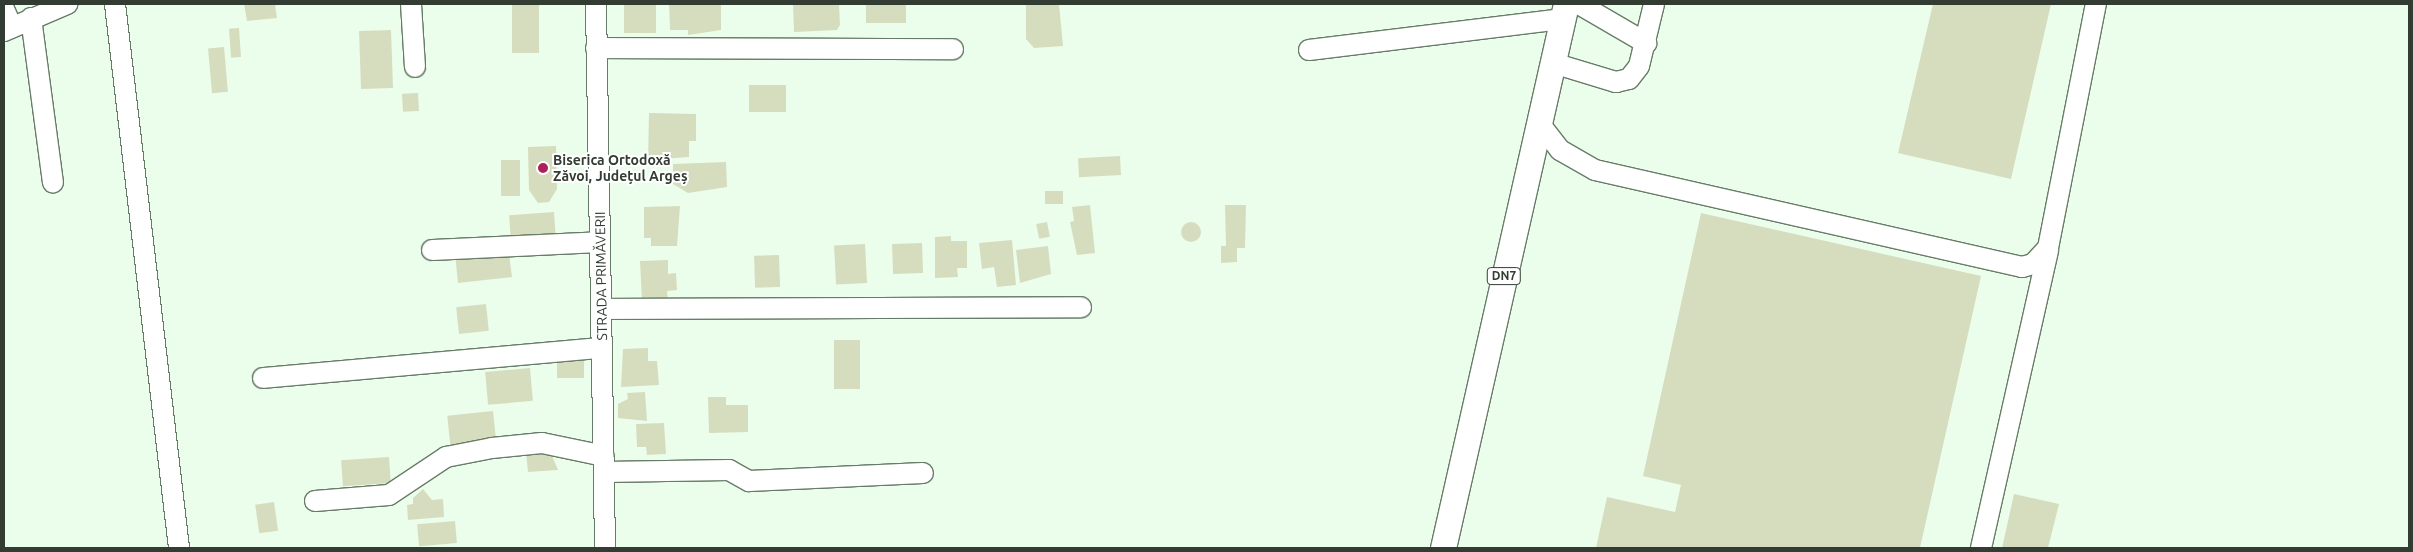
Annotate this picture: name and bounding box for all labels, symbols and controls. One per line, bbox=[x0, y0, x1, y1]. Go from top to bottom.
place label: Biserica Ortodoxă Zăvoi, Județul Argeș bbox=[553, 152, 687, 184]
marker: Biserica Ortodoxă Zăvoi, Județul Argeș bbox=[537, 162, 549, 174]
street label: STRADA PRIMĂVERII bbox=[591, 211, 611, 341]
road number: DN7 bbox=[1486, 266, 1522, 286]

